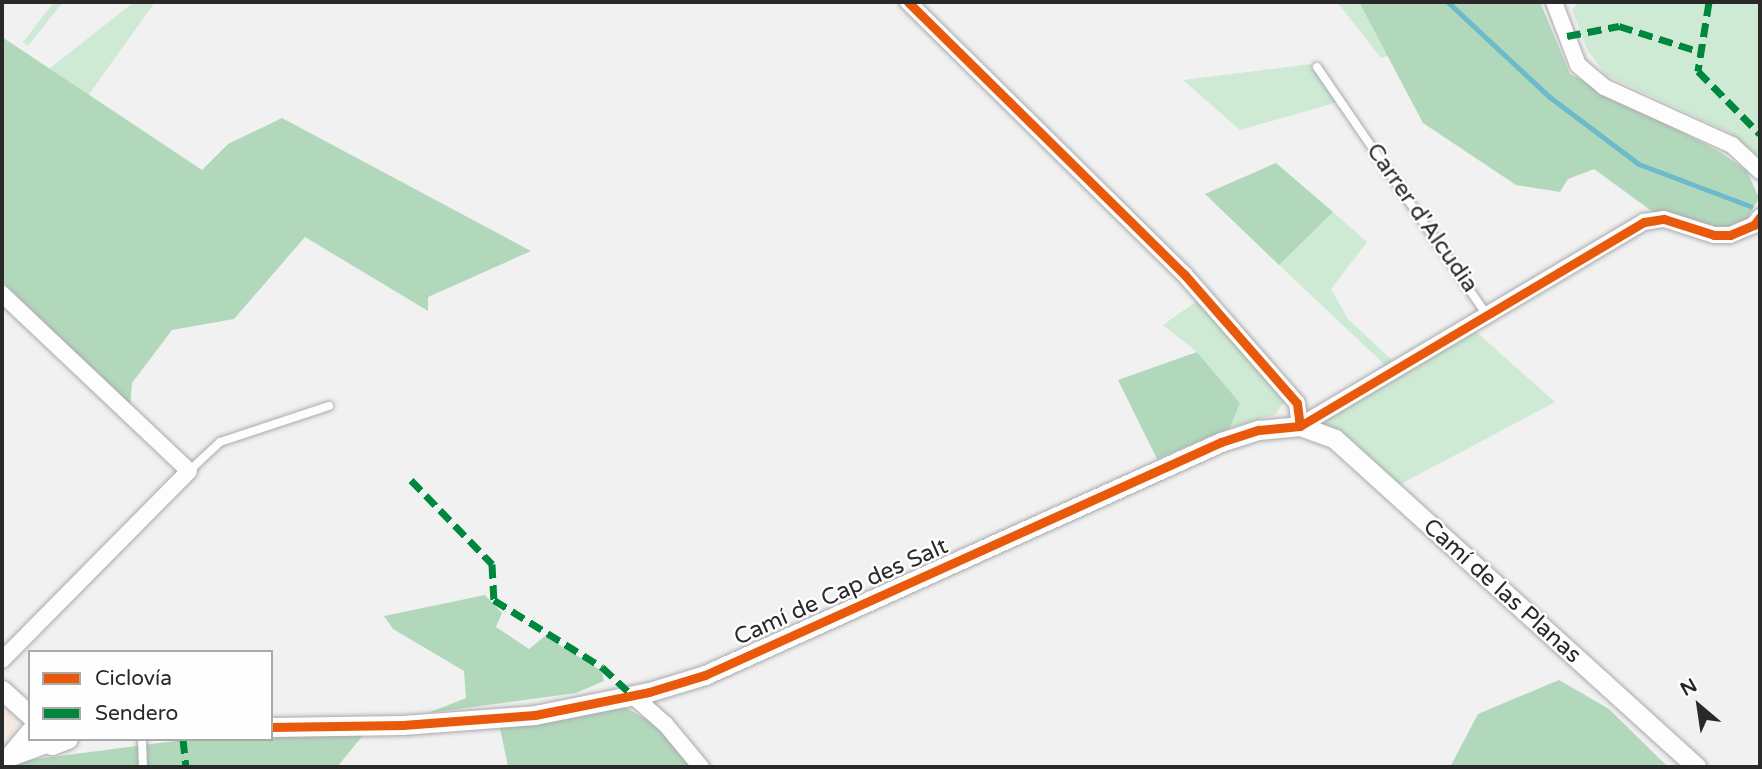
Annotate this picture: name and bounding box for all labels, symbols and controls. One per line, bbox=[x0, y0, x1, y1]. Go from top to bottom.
street label: Carrer d'Alcudia bbox=[1360, 138, 1484, 298]
street label: Camí de las Planas bbox=[1417, 513, 1587, 669]
street label: Camí de Cap des Salt bbox=[730, 532, 952, 652]
legend bbox=[28, 650, 273, 741]
text: Ciclovía bbox=[95, 666, 172, 691]
north arrow bbox=[1664, 671, 1734, 741]
text: N bbox=[1677, 674, 1701, 701]
text: Sendero bbox=[95, 701, 178, 726]

